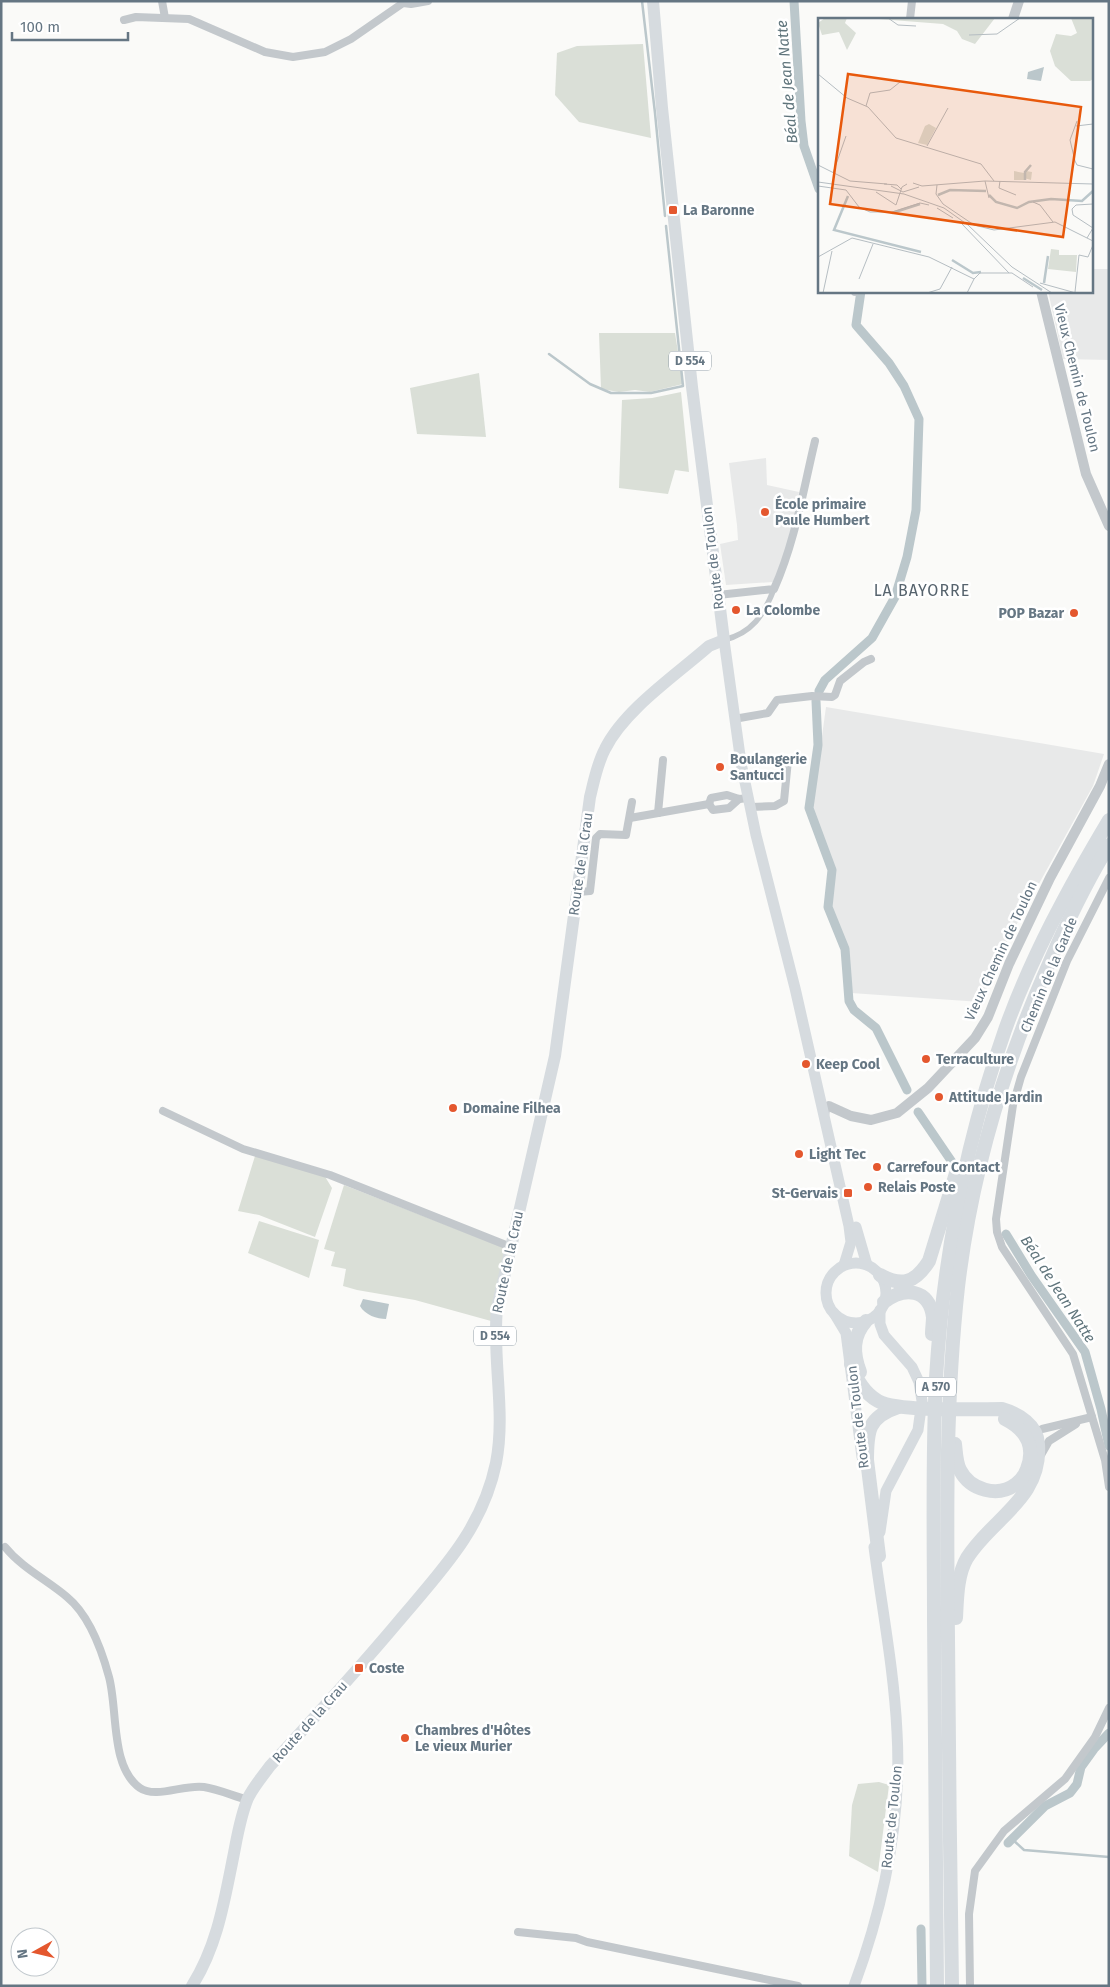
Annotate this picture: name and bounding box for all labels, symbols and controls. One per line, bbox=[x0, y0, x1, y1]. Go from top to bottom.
scale bar bbox=[12, 10, 129, 42]
text: 100 m bbox=[20, 18, 60, 36]
inset map bbox=[818, 18, 1092, 292]
water label: Béal de Jean Natte bbox=[773, 19, 801, 145]
place label: La Baronne bbox=[683, 202, 755, 219]
marker: La Baronne bbox=[667, 204, 679, 216]
street label: Vieux Chemin de Toulon bbox=[1050, 302, 1104, 454]
road number: D 554 bbox=[669, 352, 711, 371]
place label: École primaire Paule Humbert bbox=[775, 495, 870, 529]
street label: Route de Toulon bbox=[698, 506, 728, 610]
marker: École primaire Paule Humbert bbox=[759, 506, 771, 518]
district label: LA BAYORRE bbox=[874, 581, 970, 600]
place label: La Colombe bbox=[746, 602, 820, 619]
marker: La Colombe bbox=[730, 604, 742, 616]
place label: POP Bazar bbox=[998, 605, 1064, 622]
marker: POP Bazar bbox=[1068, 607, 1080, 619]
place label: Boulangerie Santucci bbox=[730, 751, 807, 784]
marker: Boulangerie Santucci bbox=[714, 761, 726, 773]
street label: Route de la Crau bbox=[565, 811, 597, 917]
street label: Vieux Chemin de Toulon bbox=[961, 878, 1041, 1024]
street label: Chemin de la Garde bbox=[1017, 915, 1081, 1035]
place label: Terraculture bbox=[936, 1051, 1014, 1068]
marker: Terraculture bbox=[920, 1053, 932, 1065]
place label: Keep Cool bbox=[816, 1056, 881, 1073]
marker: Keep Cool bbox=[800, 1058, 812, 1070]
place label: Attitude Jardin bbox=[948, 1089, 1043, 1106]
marker: Attitude Jardin bbox=[933, 1091, 945, 1103]
place label: Domaine Filhea bbox=[463, 1100, 561, 1117]
marker: Domaine Filhea bbox=[447, 1102, 459, 1114]
place label: Light Tec bbox=[809, 1146, 866, 1163]
marker: Light Tec bbox=[793, 1148, 805, 1160]
place label: Carrefour Contact bbox=[887, 1159, 1001, 1176]
marker: Carrefour Contact bbox=[871, 1161, 883, 1173]
place label: Relais Poste bbox=[878, 1179, 956, 1196]
marker: Relais Poste bbox=[862, 1181, 874, 1193]
place label: St-Gervais bbox=[772, 1185, 838, 1202]
marker: St-Gervais bbox=[842, 1187, 854, 1199]
street label: Route de la Crau bbox=[489, 1209, 527, 1315]
water label: Béal de Jean Natte bbox=[1017, 1232, 1099, 1346]
road number: D 554 bbox=[474, 1326, 516, 1345]
street label: Route de Toulon bbox=[843, 1365, 873, 1469]
road number: A 570 bbox=[916, 1378, 956, 1396]
place label: Coste bbox=[369, 1660, 405, 1677]
marker: Coste bbox=[353, 1662, 365, 1674]
street label: Route de la Crau bbox=[269, 1678, 351, 1766]
place label: Chambres d'Hôtes Le vieux Murier bbox=[415, 1722, 531, 1755]
marker: Chambres d'Hôtes Le vieux Murier bbox=[399, 1732, 411, 1744]
street label: Route de Toulon bbox=[878, 1765, 906, 1869]
north arrow bbox=[10, 1927, 60, 1977]
text: N bbox=[14, 1948, 32, 1960]

